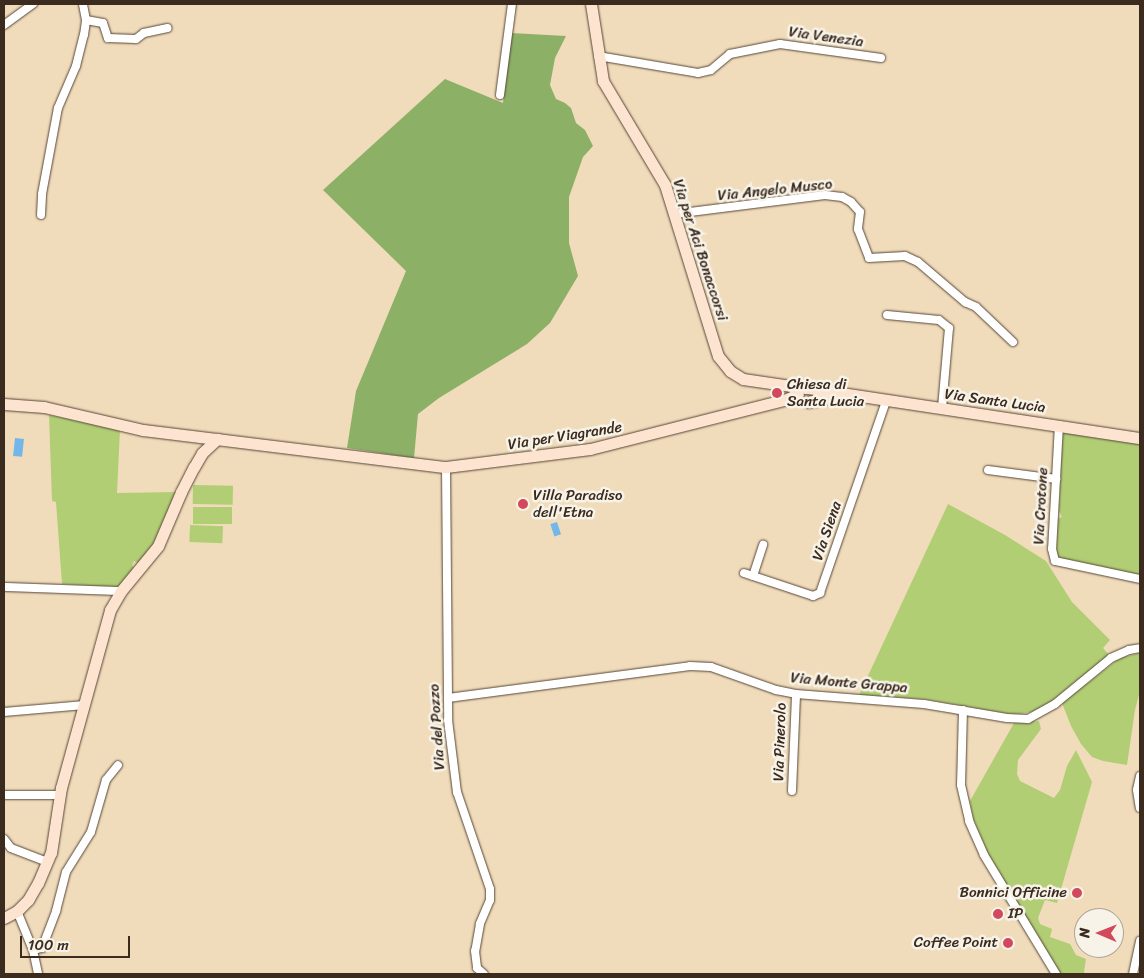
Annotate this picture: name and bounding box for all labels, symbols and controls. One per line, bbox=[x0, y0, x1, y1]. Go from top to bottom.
street label: Via Venezia bbox=[788, 23, 864, 51]
street label: Via Angelo Musco bbox=[716, 175, 834, 205]
street label: Via per Aci Bonaccorsi bbox=[669, 177, 731, 323]
place label: Chiesa di Santa Lucia bbox=[787, 375, 864, 410]
street label: Via Santa Lucia bbox=[943, 385, 1047, 417]
marker: Chiesa di Santa Lucia bbox=[771, 387, 783, 399]
street label: Via per Viagrande bbox=[506, 418, 624, 454]
street label: Via Crotone bbox=[1030, 467, 1052, 545]
place label: Villa Paradiso dell'Etna bbox=[533, 486, 622, 521]
marker: Villa Paradiso dell'Etna bbox=[517, 498, 529, 510]
street label: Via Siena bbox=[809, 499, 845, 563]
street label: Via Monte Grappa bbox=[790, 669, 908, 697]
street label: Via del Pozzo bbox=[425, 683, 449, 771]
street label: Via Pinerolo bbox=[770, 702, 790, 782]
place label: Bonnici Officine bbox=[960, 884, 1067, 902]
marker: Bonnici Officine bbox=[1071, 887, 1083, 899]
place label: IP bbox=[1008, 905, 1023, 923]
marker: IP bbox=[992, 908, 1004, 920]
north arrow bbox=[1074, 908, 1124, 958]
scale bar bbox=[22, 926, 132, 958]
text: N bbox=[1072, 928, 1097, 938]
text: 100 m bbox=[28, 932, 69, 958]
place label: Coffee Point bbox=[913, 934, 998, 952]
marker: Coffee Point bbox=[1002, 937, 1014, 949]

